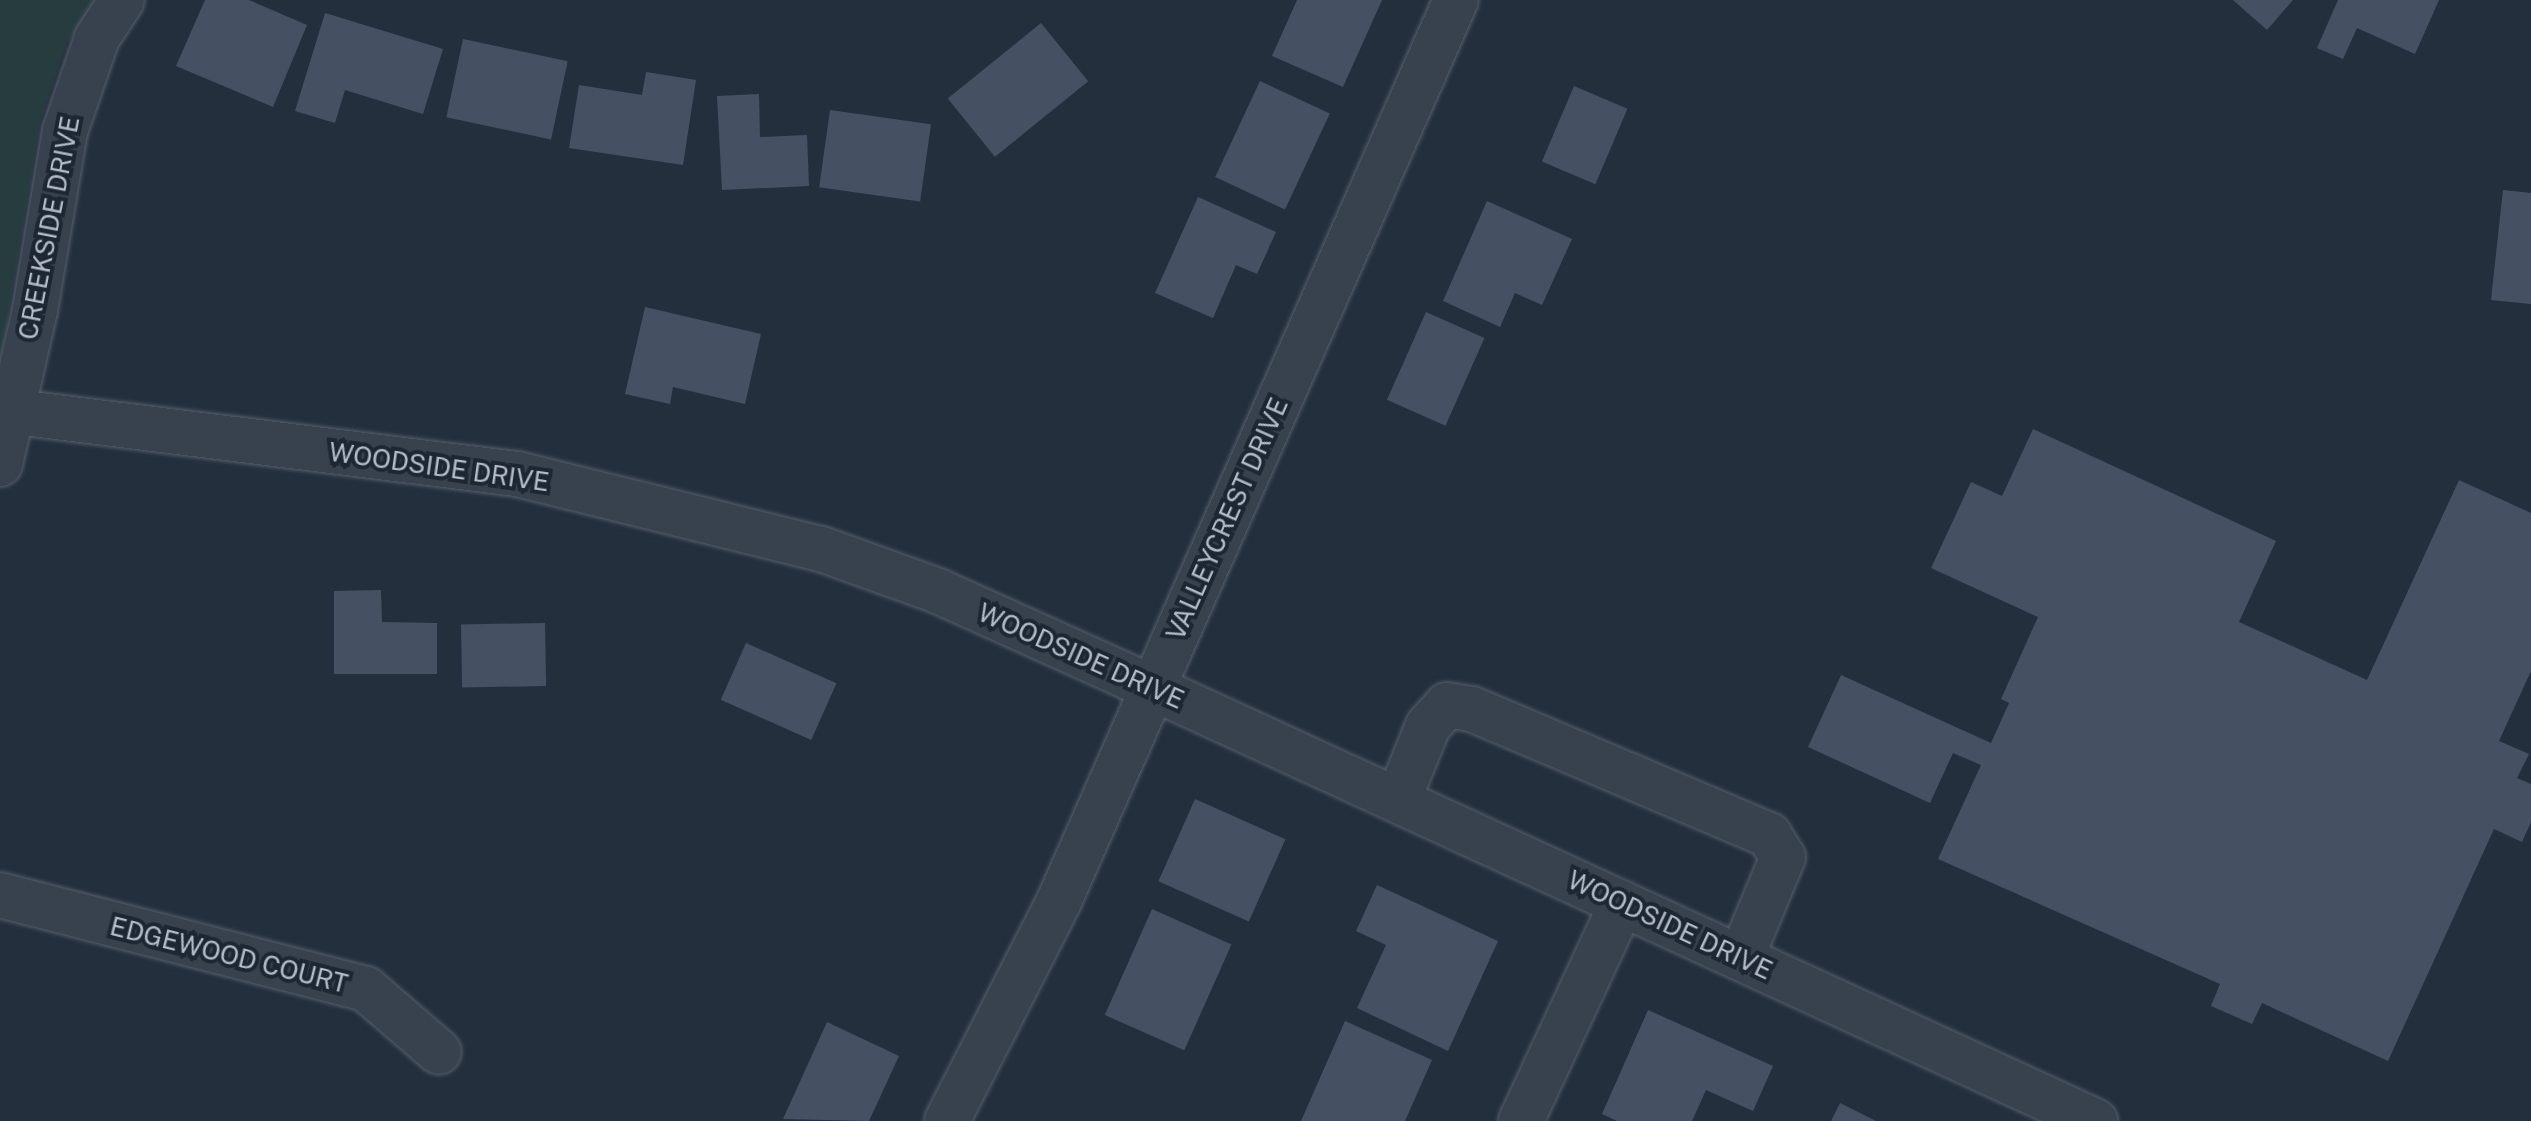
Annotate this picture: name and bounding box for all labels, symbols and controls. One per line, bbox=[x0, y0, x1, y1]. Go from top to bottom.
street label: CREEKSIDE DRIVE bbox=[12, 114, 86, 342]
street label: VALLEYCREST DRIVE bbox=[1160, 393, 1294, 645]
street label: WOODSIDE DRIVE bbox=[327, 436, 551, 498]
street label: WOODSIDE DRIVE bbox=[973, 597, 1189, 715]
street label: WOODSIDE DRIVE bbox=[1563, 864, 1777, 986]
street label: EDGEWOOD COURT bbox=[107, 910, 351, 1000]

